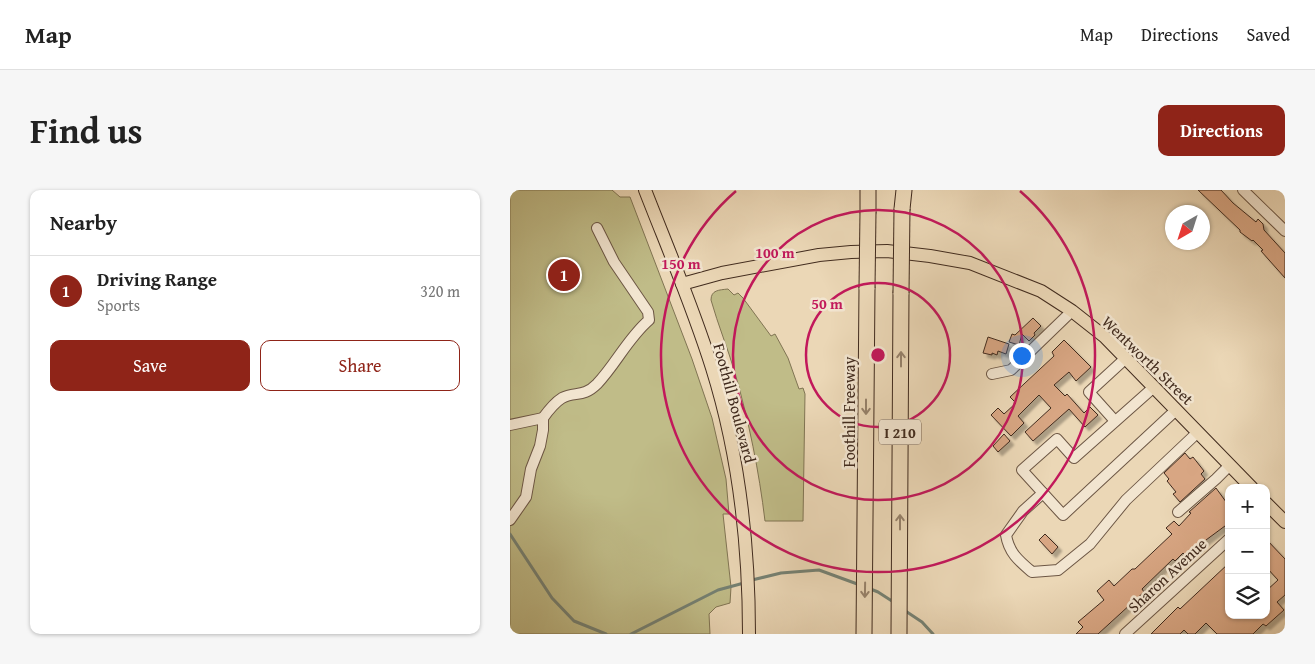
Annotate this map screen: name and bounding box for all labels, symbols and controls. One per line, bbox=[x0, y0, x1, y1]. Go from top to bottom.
text: Map bbox=[25, 17, 72, 52]
text: Map bbox=[1080, 21, 1113, 48]
text: Directions bbox=[1141, 21, 1218, 48]
text: Saved bbox=[1246, 21, 1290, 48]
text: Find us bbox=[30, 105, 143, 156]
button: Directions bbox=[1158, 105, 1285, 156]
north arrow bbox=[1165, 205, 1210, 250]
text: Nearby bbox=[50, 207, 117, 238]
text: 100 m bbox=[755, 242, 795, 263]
text: 150 m bbox=[661, 253, 701, 274]
pin: 1 bbox=[548, 256, 580, 294]
text: Driving Range bbox=[97, 265, 217, 293]
text: 1 bbox=[62, 279, 70, 303]
text: 320 m bbox=[420, 279, 460, 303]
text: Sports bbox=[97, 293, 140, 317]
text: 50 m bbox=[811, 293, 843, 314]
street label: Wentworth Street bbox=[1097, 310, 1200, 410]
button: Save bbox=[50, 340, 250, 391]
button: Share bbox=[260, 340, 460, 391]
street label: Foothill Boulevard bbox=[707, 340, 763, 466]
your location bbox=[1009, 343, 1035, 369]
centre of rings bbox=[869, 346, 887, 364]
one-way arrow bbox=[896, 352, 906, 368]
street label: Foothill Freeway bbox=[837, 356, 861, 467]
one-way arrow bbox=[861, 398, 871, 415]
road number: I 210 bbox=[879, 420, 921, 444]
map controls bbox=[1225, 484, 1270, 619]
button: + bbox=[1225, 484, 1270, 529]
one-way arrow bbox=[895, 514, 905, 530]
button: − bbox=[1225, 529, 1270, 574]
street label: Sharon Avenue bbox=[1122, 532, 1212, 618]
button: layers bbox=[1225, 574, 1270, 619]
one-way arrow bbox=[860, 582, 870, 598]

